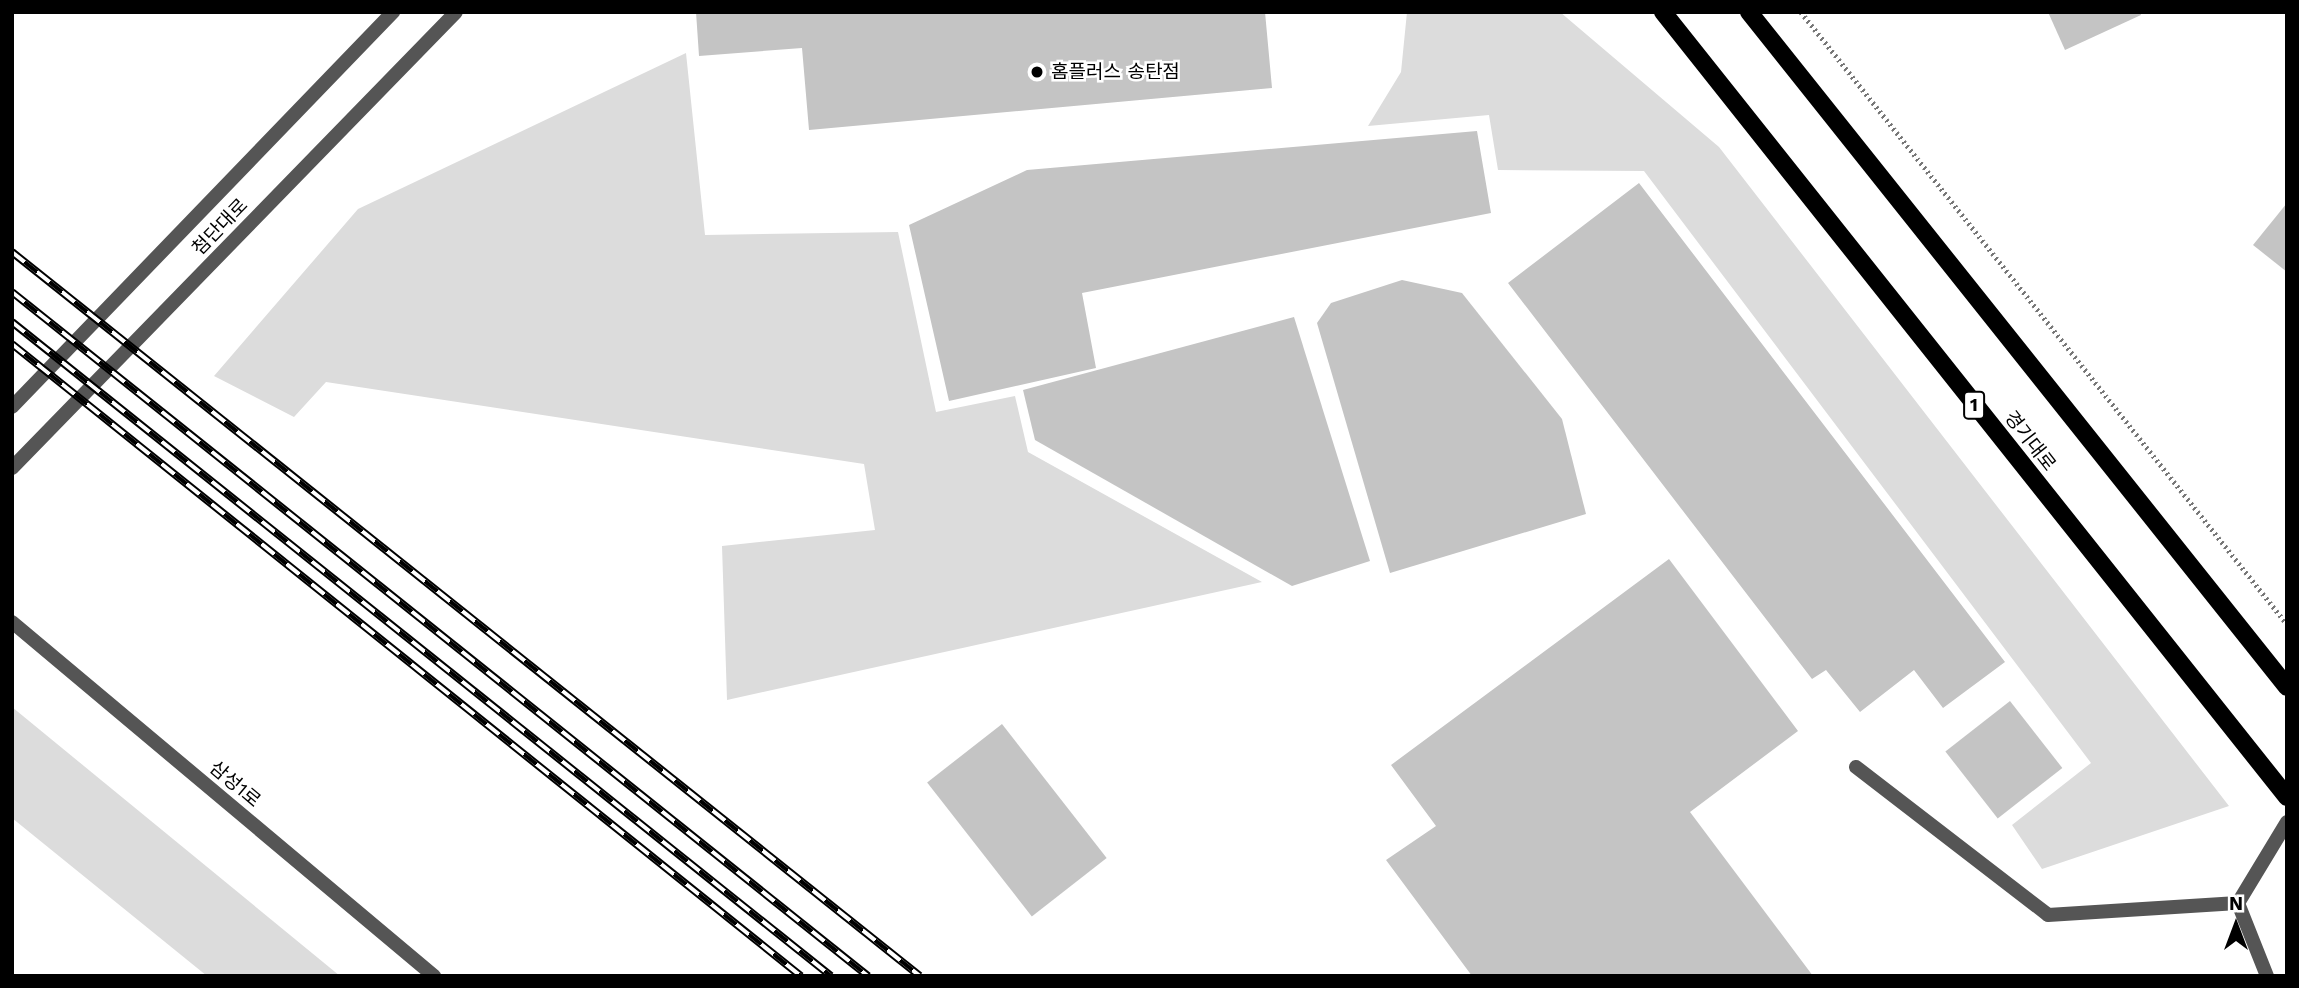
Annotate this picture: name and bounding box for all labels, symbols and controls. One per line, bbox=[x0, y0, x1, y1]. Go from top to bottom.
place label: 홈플러스 송탄점 bbox=[1051, 61, 1180, 83]
marker: 홈플러스 송탄점 bbox=[1029, 64, 1045, 80]
street label: 첨단대로 bbox=[188, 194, 252, 260]
road number: 1 bbox=[1962, 390, 1986, 419]
street label: 경기대로 bbox=[1999, 406, 2061, 476]
street label: 삼성1로 bbox=[205, 756, 265, 812]
north arrow bbox=[2201, 890, 2271, 960]
text: N bbox=[2229, 892, 2243, 915]

